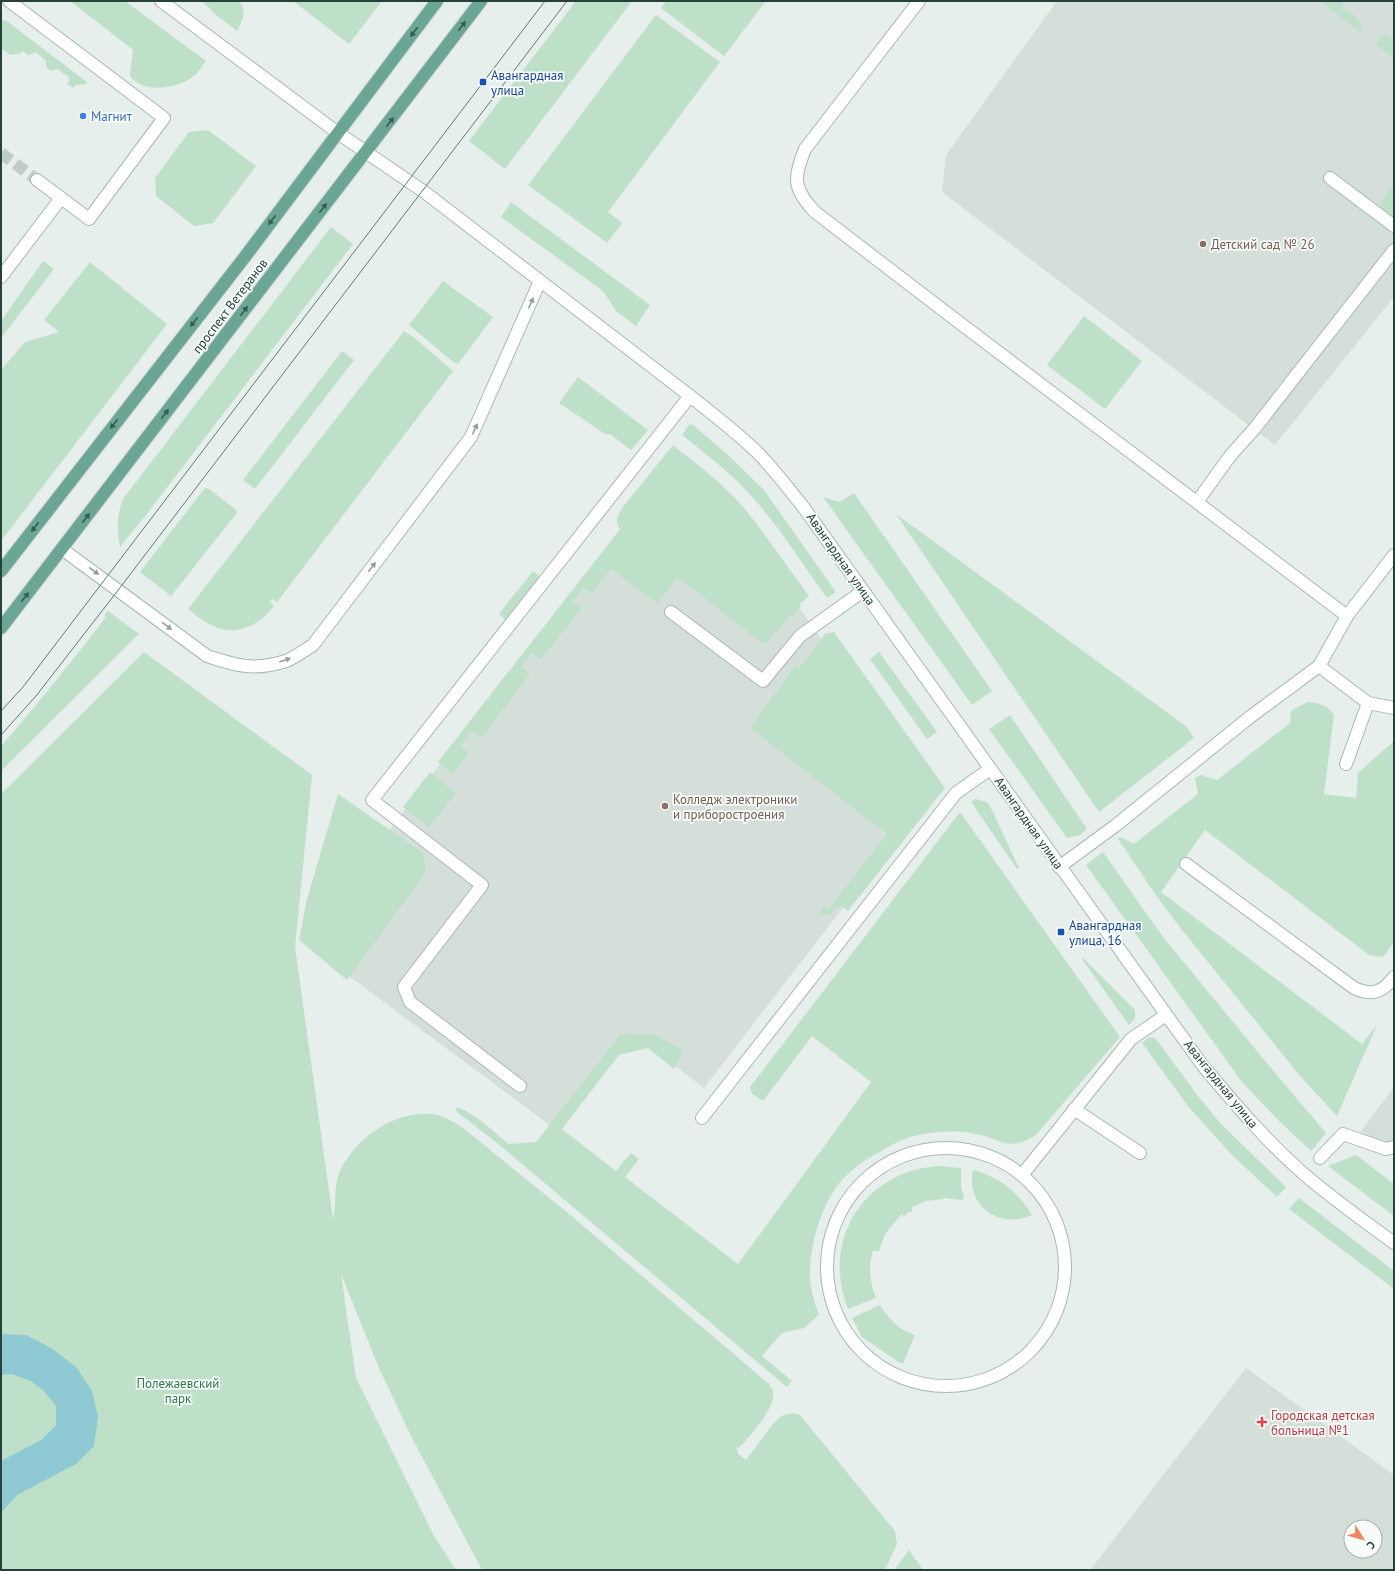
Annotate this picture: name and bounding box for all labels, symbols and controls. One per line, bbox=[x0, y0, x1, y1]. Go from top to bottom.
one-way arrow bbox=[458, 20, 467, 31]
one-way arrow bbox=[410, 27, 418, 38]
place label: Авангардная улица bbox=[491, 67, 563, 99]
marker: Авангардная улица bbox=[478, 77, 488, 87]
place label: Магнит bbox=[91, 108, 133, 125]
marker: Магнит bbox=[78, 111, 88, 121]
one-way arrow bbox=[385, 116, 394, 127]
one-way arrow bbox=[318, 202, 327, 213]
one-way arrow bbox=[269, 215, 277, 225]
place label: Детский сад № 26 bbox=[1211, 236, 1314, 253]
marker: Детский сад № 26 bbox=[1198, 239, 1208, 249]
street label: проспект Ветеранов bbox=[189, 255, 271, 357]
one-way arrow bbox=[528, 297, 534, 309]
one-way arrow bbox=[239, 305, 248, 316]
one-way arrow bbox=[190, 316, 199, 327]
one-way arrow bbox=[161, 409, 169, 420]
one-way arrow bbox=[110, 419, 119, 430]
one-way arrow bbox=[472, 423, 478, 434]
street label: Авангардная улица bbox=[803, 509, 879, 609]
one-way arrow bbox=[82, 512, 90, 523]
one-way arrow bbox=[30, 521, 39, 532]
one-way arrow bbox=[368, 562, 377, 573]
one-way arrow bbox=[89, 567, 99, 575]
one-way arrow bbox=[21, 592, 29, 603]
one-way arrow bbox=[162, 622, 172, 630]
one-way arrow bbox=[279, 657, 291, 663]
street label: Авангардная улица bbox=[991, 773, 1067, 873]
place label: Колледж электроники и приборостроения bbox=[673, 791, 797, 823]
marker: Колледж электроники и приборостроения bbox=[660, 801, 670, 811]
place label: Авангардная улица, 16 bbox=[1069, 917, 1141, 949]
marker: Авангардная улица, 16 bbox=[1056, 927, 1066, 937]
street label: Авангардная улица bbox=[1180, 1036, 1262, 1132]
park label: Полежаевский парк bbox=[137, 1375, 219, 1407]
place label: Городская детская больница №1 bbox=[1271, 1407, 1375, 1439]
marker: Городская детская больница №1 bbox=[1256, 1416, 1268, 1428]
north arrow bbox=[1343, 1519, 1383, 1559]
text: С bbox=[1364, 1538, 1378, 1552]

